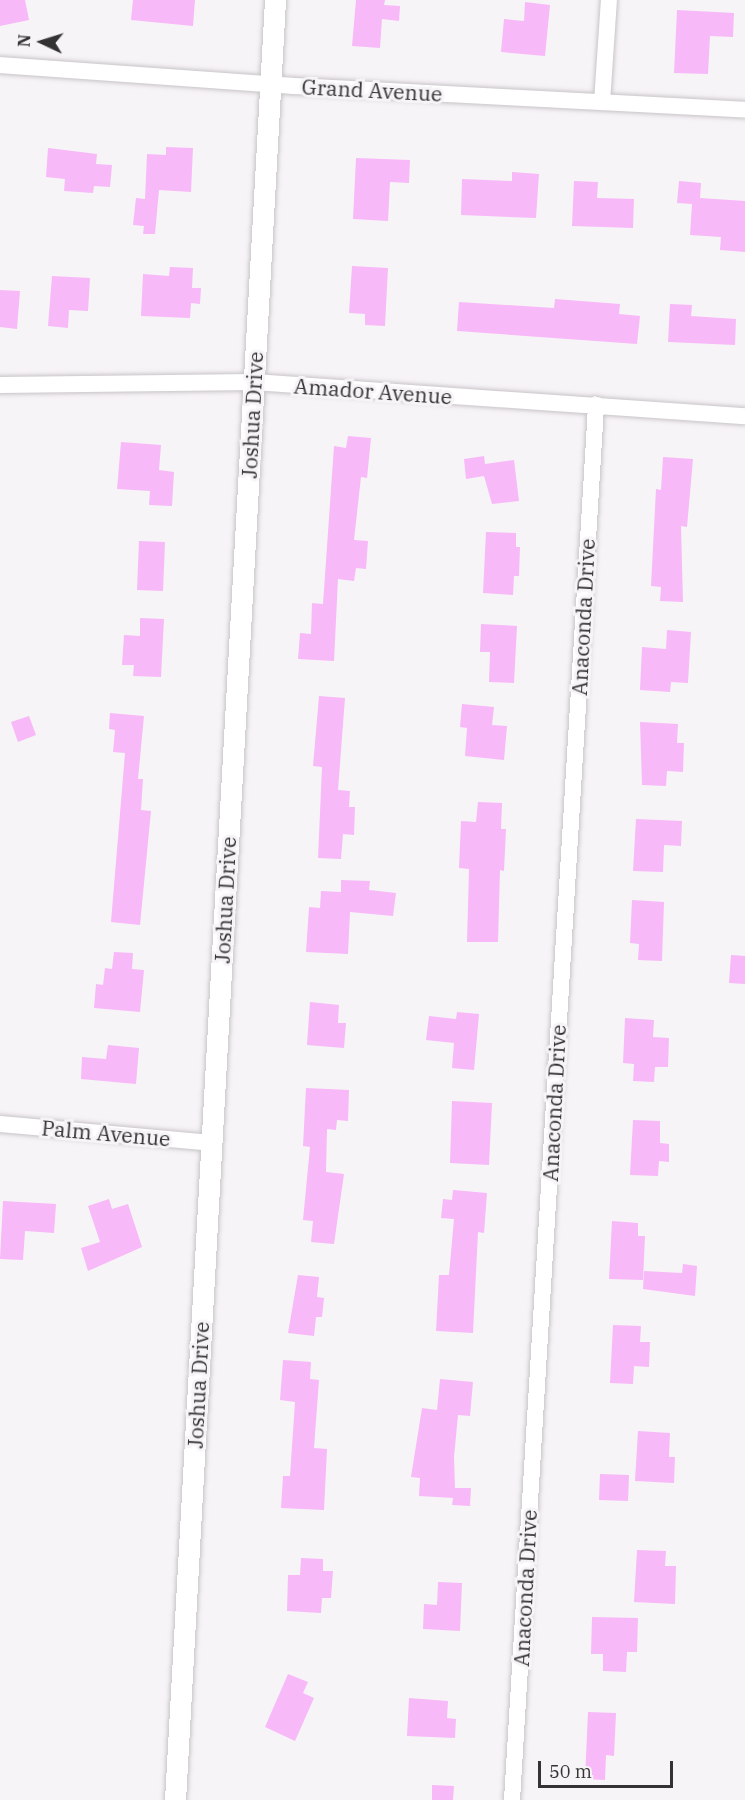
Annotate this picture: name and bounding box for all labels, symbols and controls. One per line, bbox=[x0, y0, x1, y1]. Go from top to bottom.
north arrow bbox=[12, 12, 72, 72]
text: N bbox=[14, 34, 34, 48]
street label: Grand Avenue bbox=[301, 74, 443, 106]
street label: Joshua Drive bbox=[236, 351, 268, 479]
street label: Amador Avenue bbox=[293, 373, 453, 409]
street label: Anaconda Drive bbox=[566, 538, 600, 696]
street label: Joshua Drive bbox=[209, 836, 241, 964]
street label: Anaconda Drive bbox=[537, 1024, 571, 1182]
street label: Palm Avenue bbox=[41, 1115, 171, 1151]
street label: Joshua Drive bbox=[182, 1321, 214, 1449]
street label: Anaconda Drive bbox=[508, 1509, 542, 1667]
scale bar bbox=[541, 1749, 676, 1787]
text: 50 m bbox=[549, 1760, 592, 1783]

